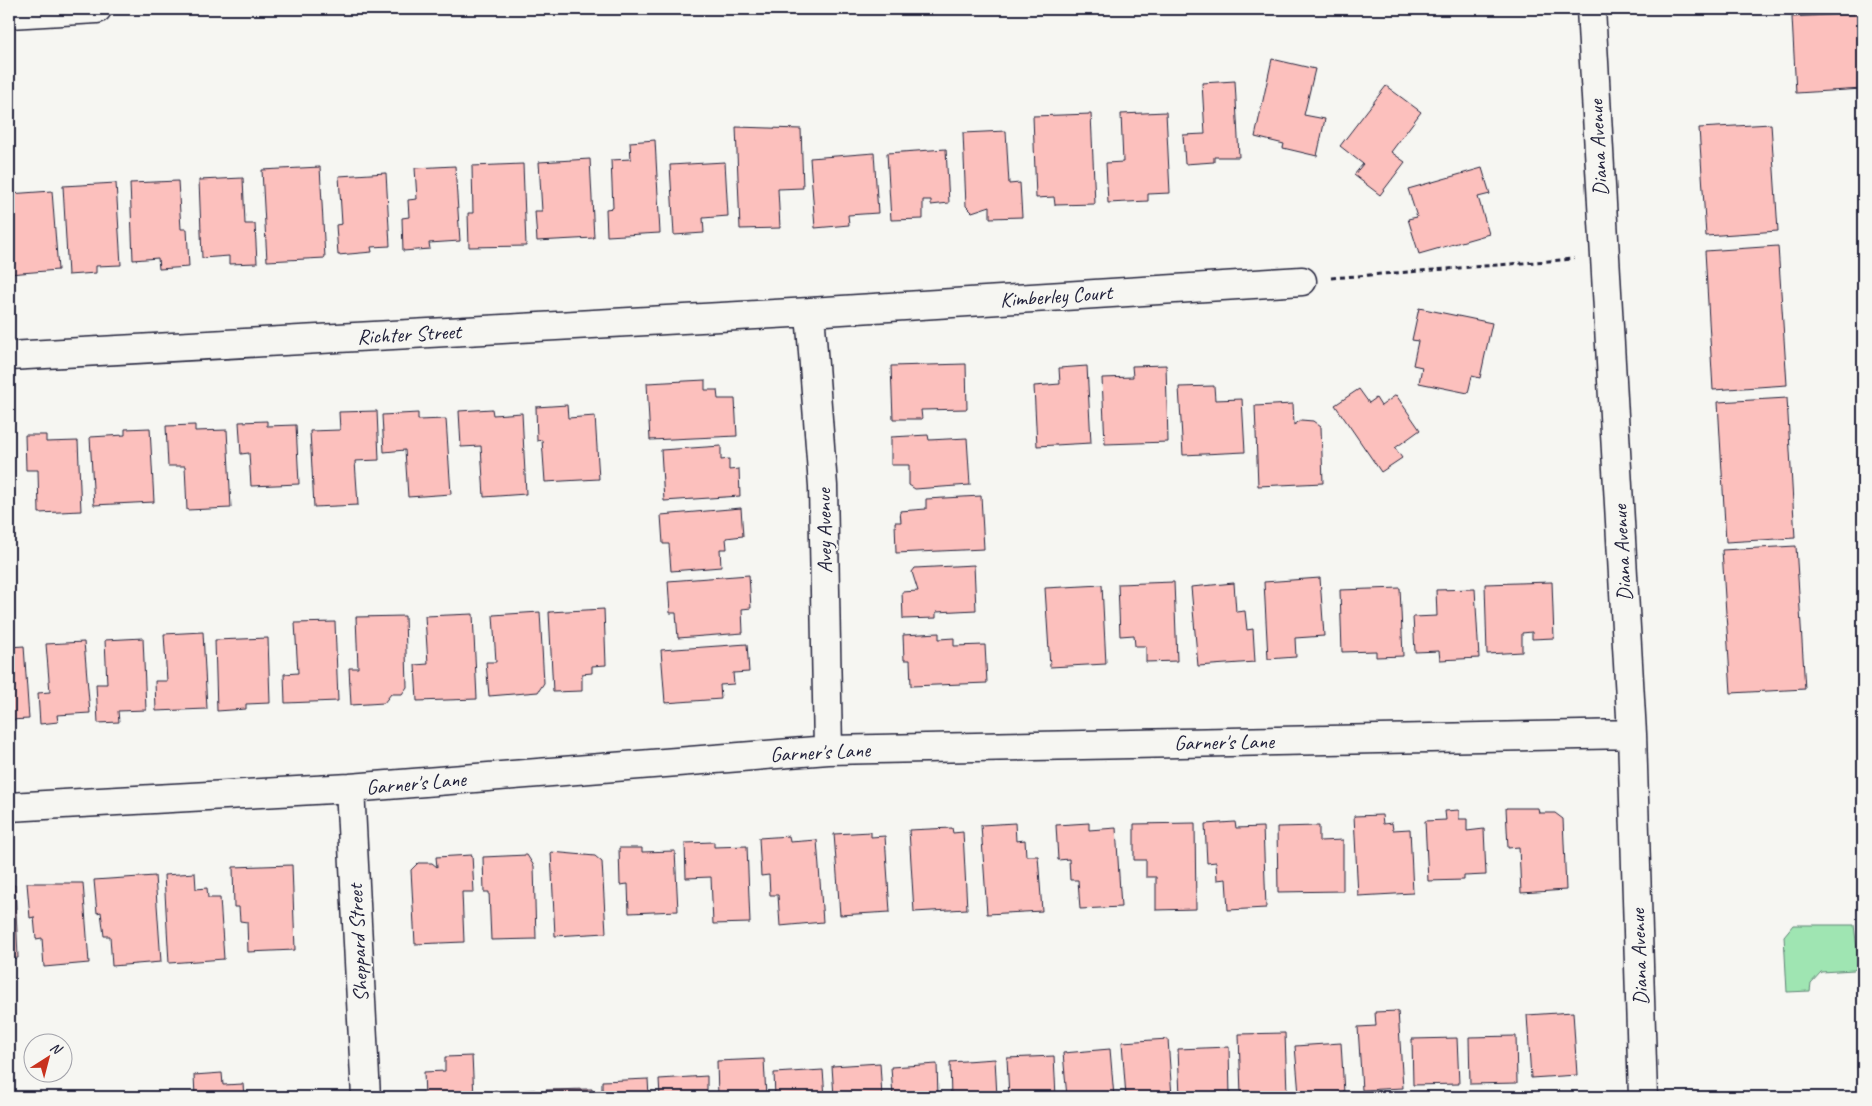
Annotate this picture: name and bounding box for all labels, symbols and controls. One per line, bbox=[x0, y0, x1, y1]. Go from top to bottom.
street label: Diana Avenue bbox=[1582, 98, 1614, 197]
street label: Kimberley Court bbox=[999, 279, 1115, 313]
street label: Richter Street bbox=[356, 318, 464, 350]
street label: Avey Avenue bbox=[810, 486, 838, 574]
street label: Diana Avenue bbox=[1606, 503, 1638, 602]
street label: Garner's Lane bbox=[1174, 728, 1275, 756]
street label: Garner's Lane bbox=[769, 736, 872, 768]
street label: Garner's Lane bbox=[365, 766, 468, 800]
street label: Sheppard Street bbox=[342, 882, 374, 1002]
street label: Diana Avenue bbox=[1624, 907, 1654, 1006]
north arrow bbox=[22, 1034, 72, 1084]
text: N bbox=[47, 1038, 66, 1059]

